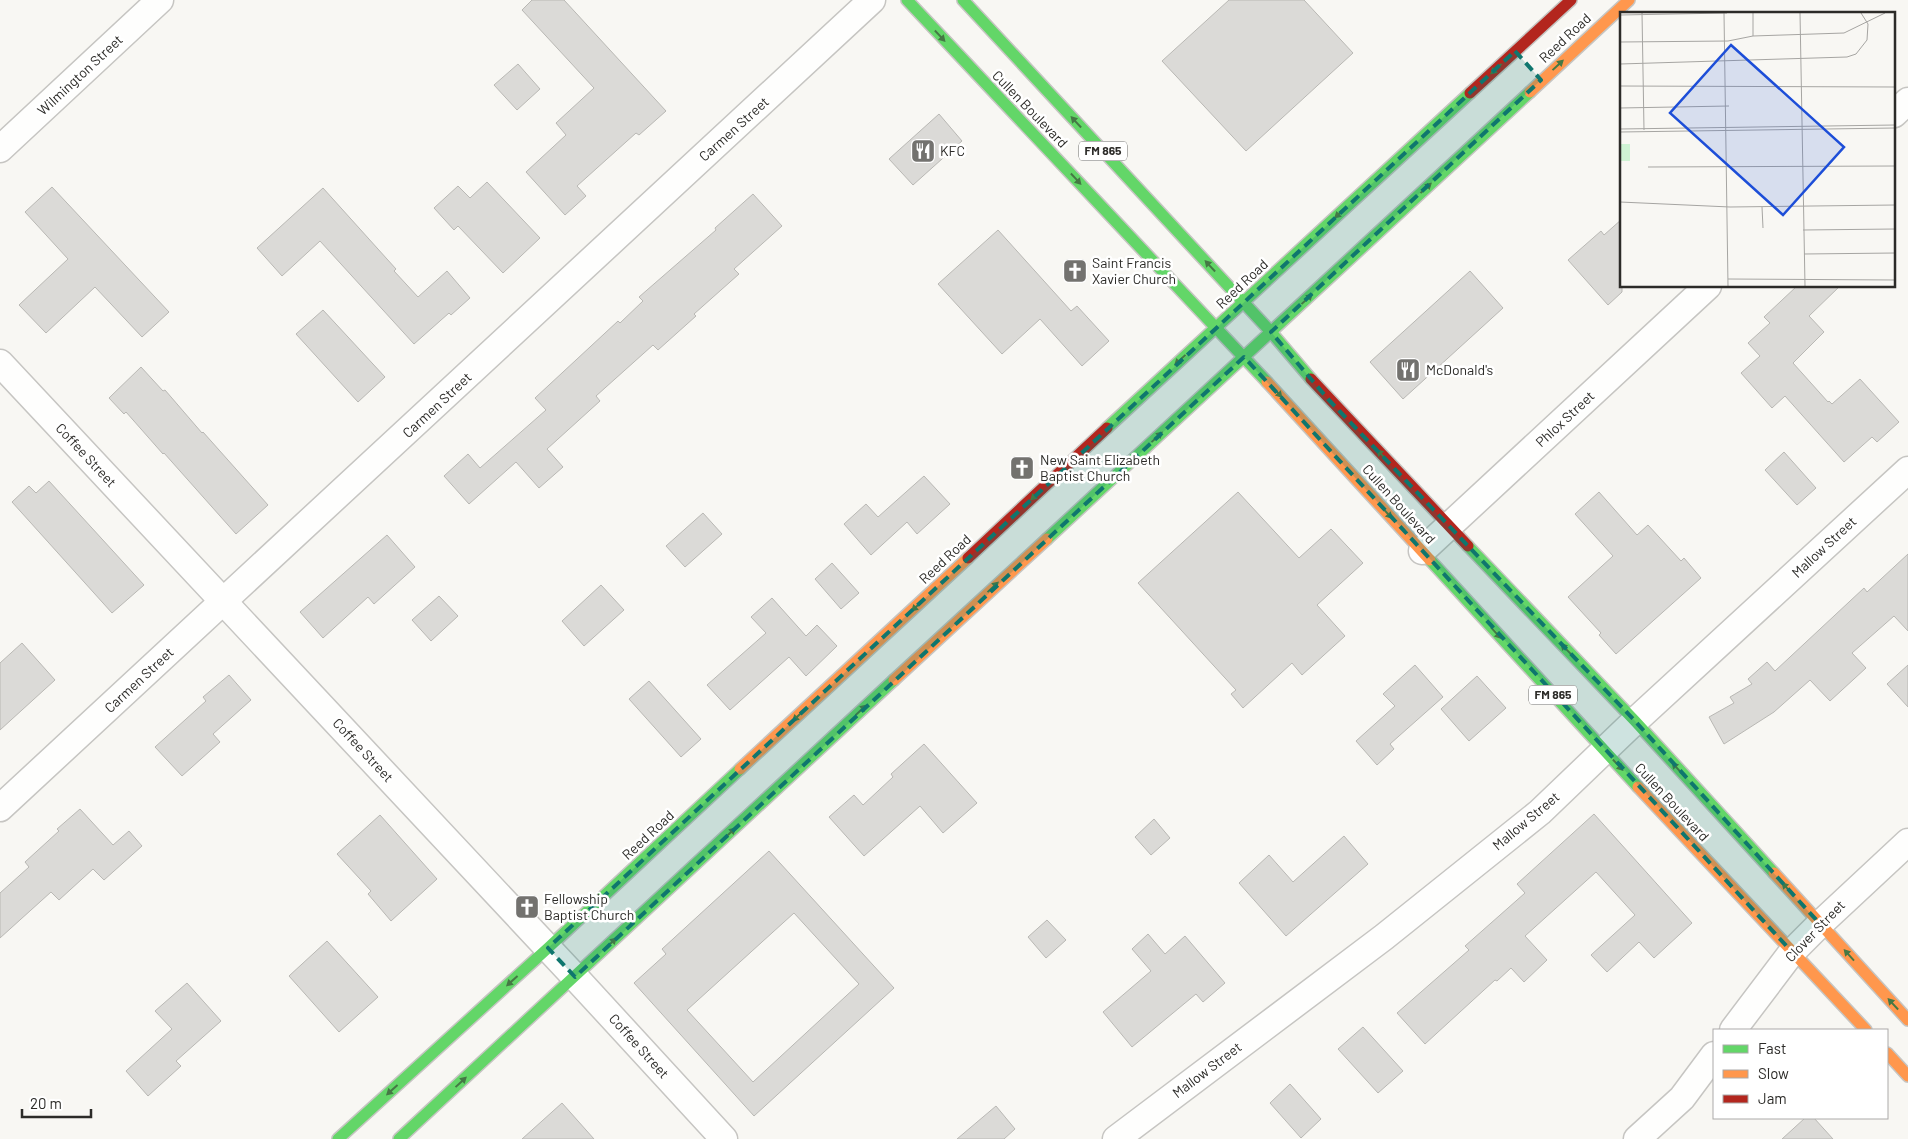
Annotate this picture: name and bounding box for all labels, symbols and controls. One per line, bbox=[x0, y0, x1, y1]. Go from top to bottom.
street label: Reed Road bbox=[1535, 9, 1594, 66]
inset map bbox=[1620, 12, 1896, 288]
one-way arrow bbox=[934, 29, 946, 41]
street label: Wilmington Street bbox=[34, 31, 126, 118]
one-way arrow bbox=[1551, 59, 1563, 71]
one-way arrow bbox=[1491, 63, 1503, 75]
street label: Cullen Boulevard bbox=[989, 66, 1072, 151]
street label: Carmen Street bbox=[695, 93, 772, 164]
one-way arrow bbox=[1070, 116, 1082, 128]
restaurant icon: KFC bbox=[910, 138, 936, 164]
place label: KFC bbox=[940, 142, 965, 159]
road number: FM 865 bbox=[1079, 142, 1127, 160]
one-way arrow bbox=[1070, 172, 1082, 184]
one-way arrow bbox=[1420, 182, 1432, 194]
one-way arrow bbox=[1334, 207, 1346, 219]
place label: Saint Francis Xavier Church bbox=[1092, 254, 1176, 287]
street label: Reed Road bbox=[1212, 255, 1271, 312]
church icon: Saint Francis Xavier Church bbox=[1062, 258, 1088, 284]
one-way arrow bbox=[1204, 261, 1216, 273]
one-way arrow bbox=[1300, 293, 1313, 304]
one-way arrow bbox=[1175, 354, 1187, 366]
restaurant icon: McDonald's bbox=[1395, 357, 1421, 383]
place label: McDonald's bbox=[1426, 361, 1494, 378]
street label: Carmen Street bbox=[399, 368, 475, 441]
one-way arrow bbox=[1271, 386, 1283, 398]
street label: Phlox Street bbox=[1532, 387, 1598, 450]
street label: Coffee Street bbox=[52, 419, 120, 490]
one-way arrow bbox=[1150, 431, 1162, 443]
one-way arrow bbox=[1376, 450, 1388, 462]
place label: New Saint Elizabeth Baptist Church bbox=[1040, 451, 1160, 484]
church icon: New Saint Elizabeth Baptist Church bbox=[1009, 455, 1035, 481]
street label: Cullen Boulevard bbox=[1359, 460, 1439, 547]
one-way arrow bbox=[1030, 489, 1042, 501]
one-way arrow bbox=[1381, 506, 1392, 519]
street label: Mallow Street bbox=[1788, 512, 1859, 581]
street label: Reed Road bbox=[915, 530, 974, 587]
one-way arrow bbox=[987, 581, 999, 593]
one-way arrow bbox=[911, 600, 923, 612]
one-way arrow bbox=[1490, 626, 1502, 638]
street label: Carmen Street bbox=[101, 643, 177, 716]
one-way arrow bbox=[1560, 643, 1572, 655]
road number: FM 865 bbox=[1529, 686, 1577, 704]
one-way arrow bbox=[855, 704, 868, 715]
one-way arrow bbox=[792, 710, 804, 722]
street label: Coffee Street bbox=[329, 714, 397, 785]
one-way arrow bbox=[1612, 759, 1624, 771]
street label: Cullen Boulevard bbox=[1632, 759, 1713, 844]
one-way arrow bbox=[1671, 762, 1683, 774]
street label: Mallow Street bbox=[1489, 788, 1563, 854]
street label: Reed Road bbox=[618, 806, 677, 863]
one-way arrow bbox=[724, 827, 736, 839]
one-way arrow bbox=[1781, 882, 1793, 894]
place label: Fellowship Baptist Church bbox=[544, 890, 634, 923]
church icon: Fellowship Baptist Church bbox=[514, 894, 540, 920]
street label: Clover Street bbox=[1781, 896, 1848, 965]
one-way arrow bbox=[605, 938, 618, 949]
one-way arrow bbox=[1843, 950, 1855, 962]
one-way arrow bbox=[507, 975, 519, 987]
one-way arrow bbox=[1887, 998, 1899, 1010]
street label: Coffee Street bbox=[606, 1010, 673, 1082]
legend bbox=[1713, 1029, 1888, 1119]
street label: Mallow Street bbox=[1169, 1038, 1245, 1101]
text: Fast bbox=[1758, 1039, 1786, 1057]
text: Slow bbox=[1758, 1064, 1789, 1082]
one-way arrow bbox=[454, 1076, 466, 1088]
one-way arrow bbox=[386, 1084, 398, 1096]
scale bar bbox=[22, 1086, 91, 1118]
text: Jam bbox=[1758, 1089, 1787, 1107]
text: 20 m bbox=[30, 1094, 62, 1112]

